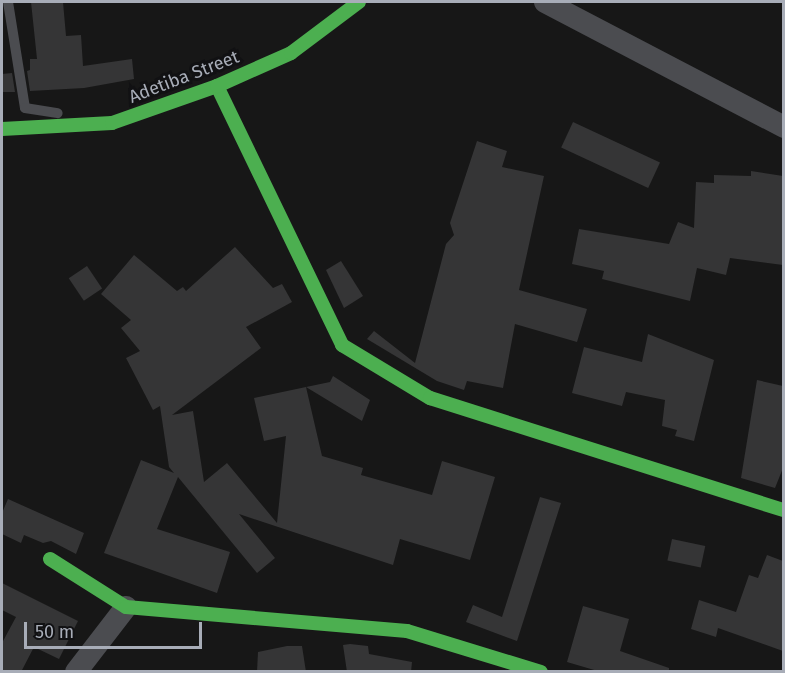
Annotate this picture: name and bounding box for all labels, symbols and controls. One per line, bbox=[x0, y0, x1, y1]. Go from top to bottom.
street label: Adetiba Street bbox=[126, 46, 242, 108]
scale bar bbox=[27, 610, 206, 648]
text: 50 m bbox=[35, 621, 74, 643]

